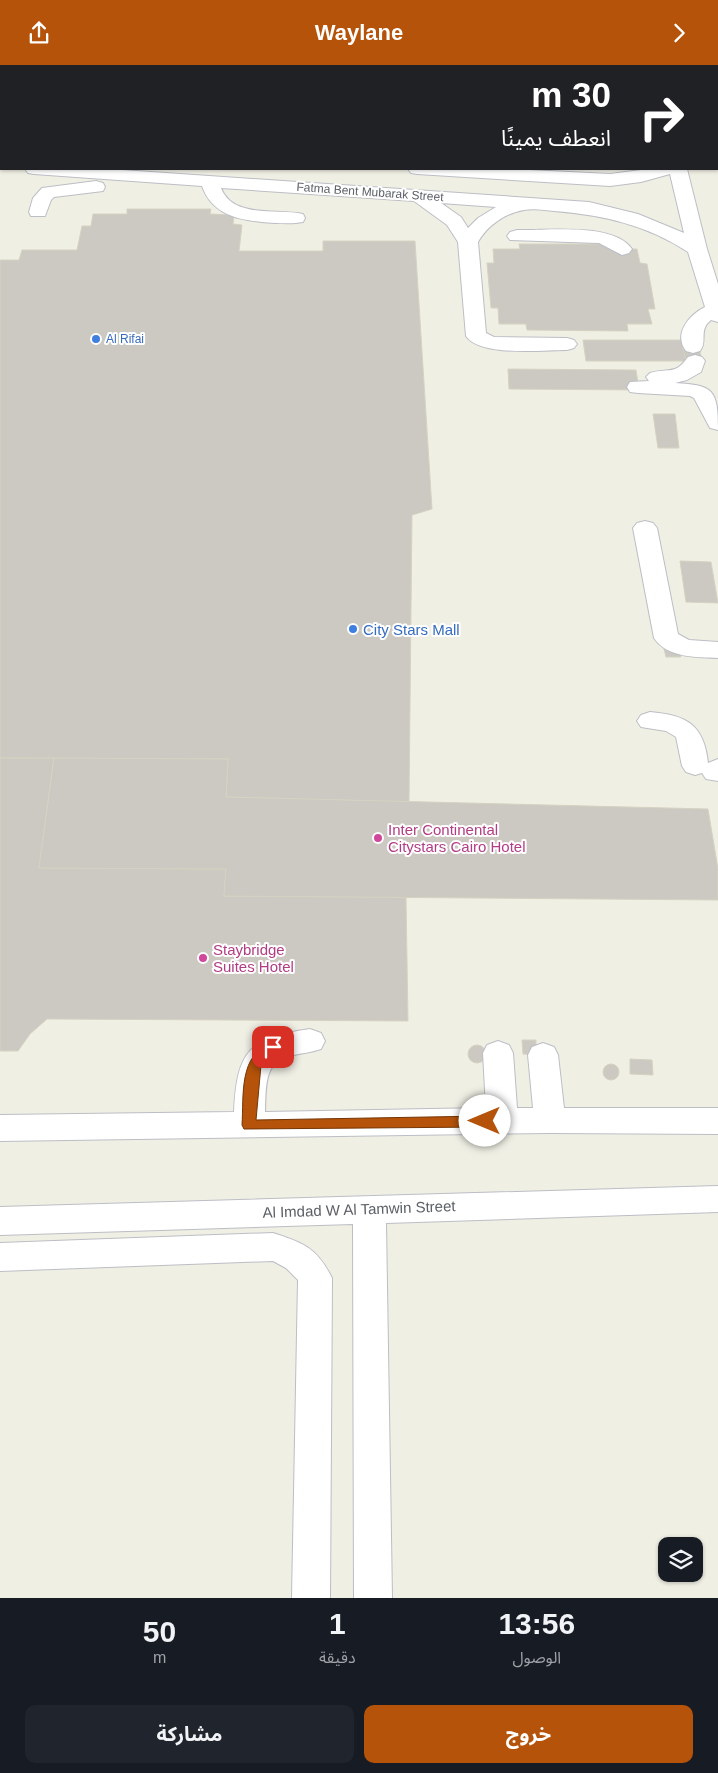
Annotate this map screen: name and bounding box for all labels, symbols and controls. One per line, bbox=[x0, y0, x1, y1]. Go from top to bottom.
icon: share bbox=[25, 19, 53, 47]
icon: forward bbox=[665, 19, 693, 47]
text: Waylane bbox=[315, 20, 403, 45]
text: 30 m bbox=[531, 75, 611, 114]
icon: right bbox=[629, 85, 694, 150]
text: انعطف يمينًا bbox=[501, 126, 611, 151]
street label: Fatma Bent Mubarak Street bbox=[296, 180, 445, 204]
place label: Al Rifai bbox=[106, 332, 144, 346]
marker: Al Rifai bbox=[90, 333, 102, 345]
place label: City Stars Mall bbox=[363, 621, 460, 638]
marker: City Stars Mall bbox=[347, 623, 359, 635]
place label: Inter Continental Citystars Cairo Hotel bbox=[388, 821, 526, 855]
marker: Inter Continental Citystars Cairo Hotel bbox=[372, 832, 384, 844]
place label: Staybridge Suites Hotel bbox=[213, 941, 294, 975]
marker: Staybridge Suites Hotel bbox=[197, 952, 209, 964]
pin bbox=[252, 1026, 294, 1068]
icon: arrive bbox=[259, 1033, 287, 1061]
position arrow bbox=[458, 1094, 510, 1146]
street label: Al Imdad W Al Tamwin Street bbox=[262, 1197, 457, 1221]
map controls bbox=[658, 1537, 703, 1582]
button: layers bbox=[658, 1537, 703, 1582]
text: 1 bbox=[329, 1607, 346, 1640]
text: 13:56 bbox=[498, 1607, 575, 1640]
text: 50 bbox=[143, 1615, 176, 1648]
text: m bbox=[153, 1649, 166, 1666]
text: دقيقة bbox=[319, 1649, 356, 1666]
text: الوصول bbox=[512, 1649, 561, 1666]
button: مشاركة bbox=[25, 1705, 354, 1763]
button: خروج bbox=[364, 1705, 693, 1763]

